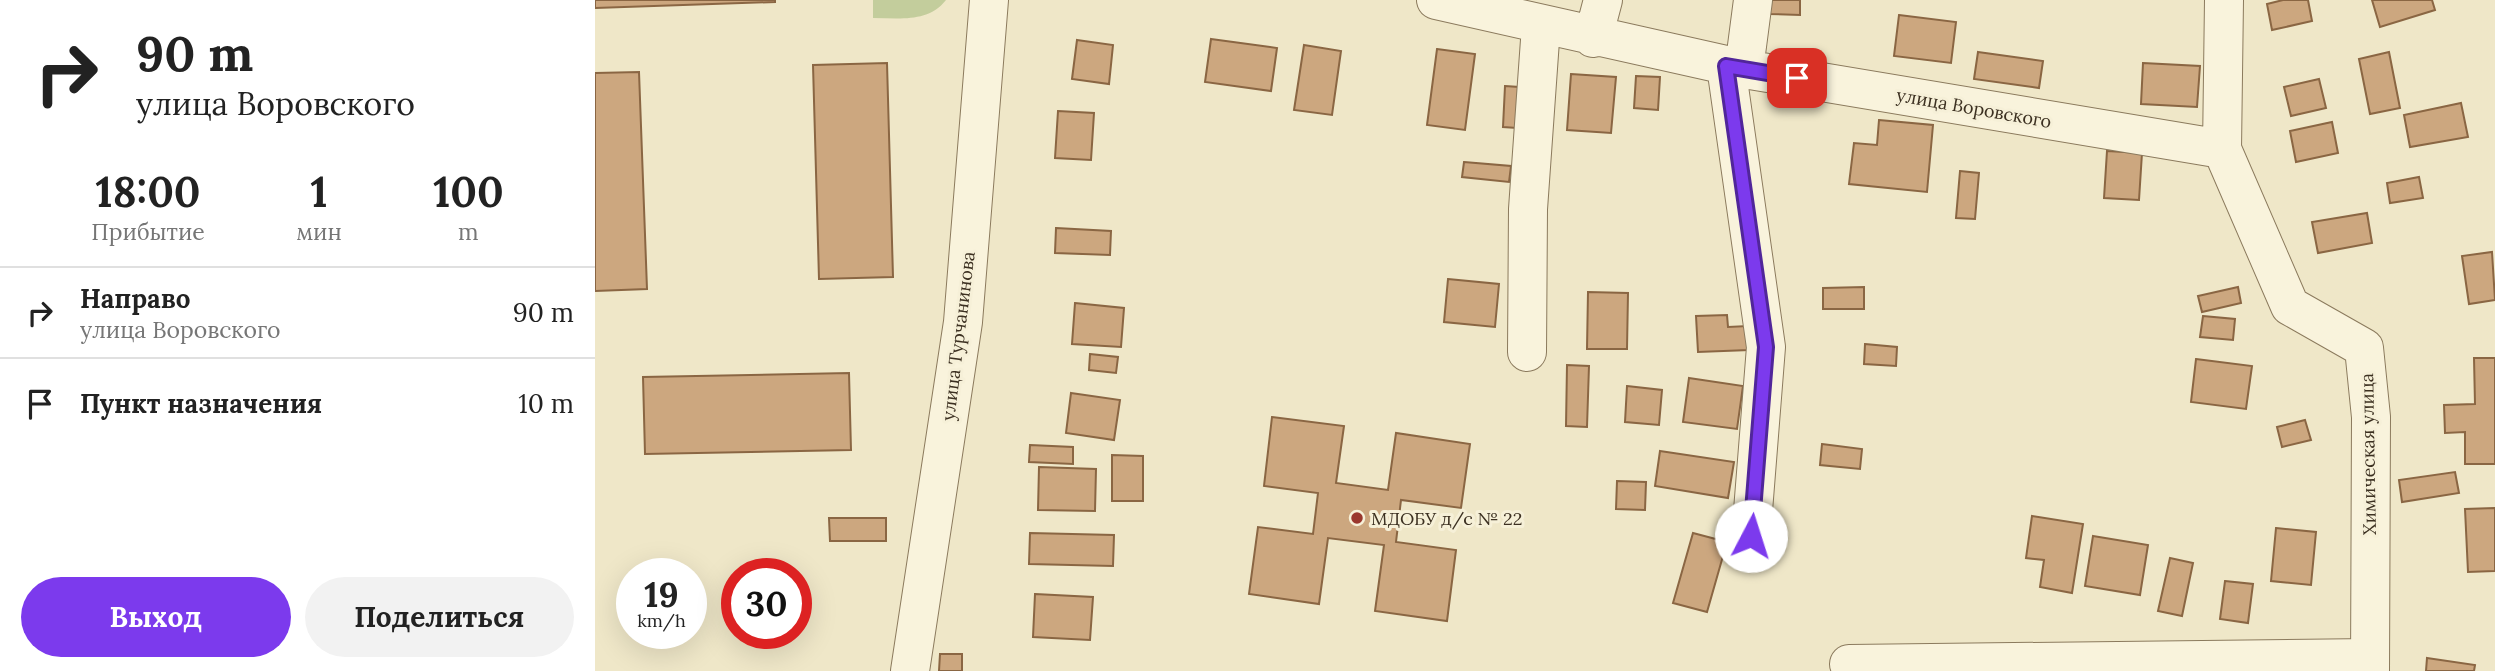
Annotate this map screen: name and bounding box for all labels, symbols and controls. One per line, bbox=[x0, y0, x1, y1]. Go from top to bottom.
text: 90 m bbox=[136, 22, 253, 84]
icon: right bbox=[21, 28, 112, 119]
pin bbox=[1767, 48, 1827, 108]
icon: arrive bbox=[1778, 59, 1816, 97]
text: улица Воровского bbox=[136, 83, 415, 124]
street label: улица Воровского bbox=[1895, 83, 2053, 133]
text: 18:00 bbox=[96, 165, 201, 219]
text: 1 bbox=[310, 165, 328, 219]
text: 100 bbox=[433, 165, 504, 219]
text: Прибытие bbox=[91, 217, 205, 246]
text: мин bbox=[296, 217, 342, 246]
text: m bbox=[458, 217, 479, 246]
street label: улица Турчанинова bbox=[936, 250, 980, 422]
text: Направо bbox=[80, 282, 191, 315]
icon: right bbox=[21, 294, 59, 332]
text: 90 m bbox=[513, 296, 574, 329]
text: улица Воровского bbox=[80, 315, 281, 344]
street label: Химическая улица bbox=[2355, 373, 2381, 535]
icon: arrive bbox=[21, 385, 59, 423]
text: Пункт назначения bbox=[80, 387, 322, 420]
text: 10 m bbox=[518, 387, 574, 420]
position arrow bbox=[1714, 499, 1788, 573]
place label: МДОБУ д/с № 22 bbox=[1371, 507, 1522, 530]
marker: МДОБУ д/с № 22 bbox=[1349, 510, 1365, 526]
speed limit sign: 30 bbox=[721, 558, 812, 649]
text: 19 bbox=[644, 572, 679, 617]
button: Выход bbox=[21, 577, 291, 657]
button: Поделиться bbox=[305, 577, 574, 657]
text: km/h bbox=[637, 609, 686, 632]

